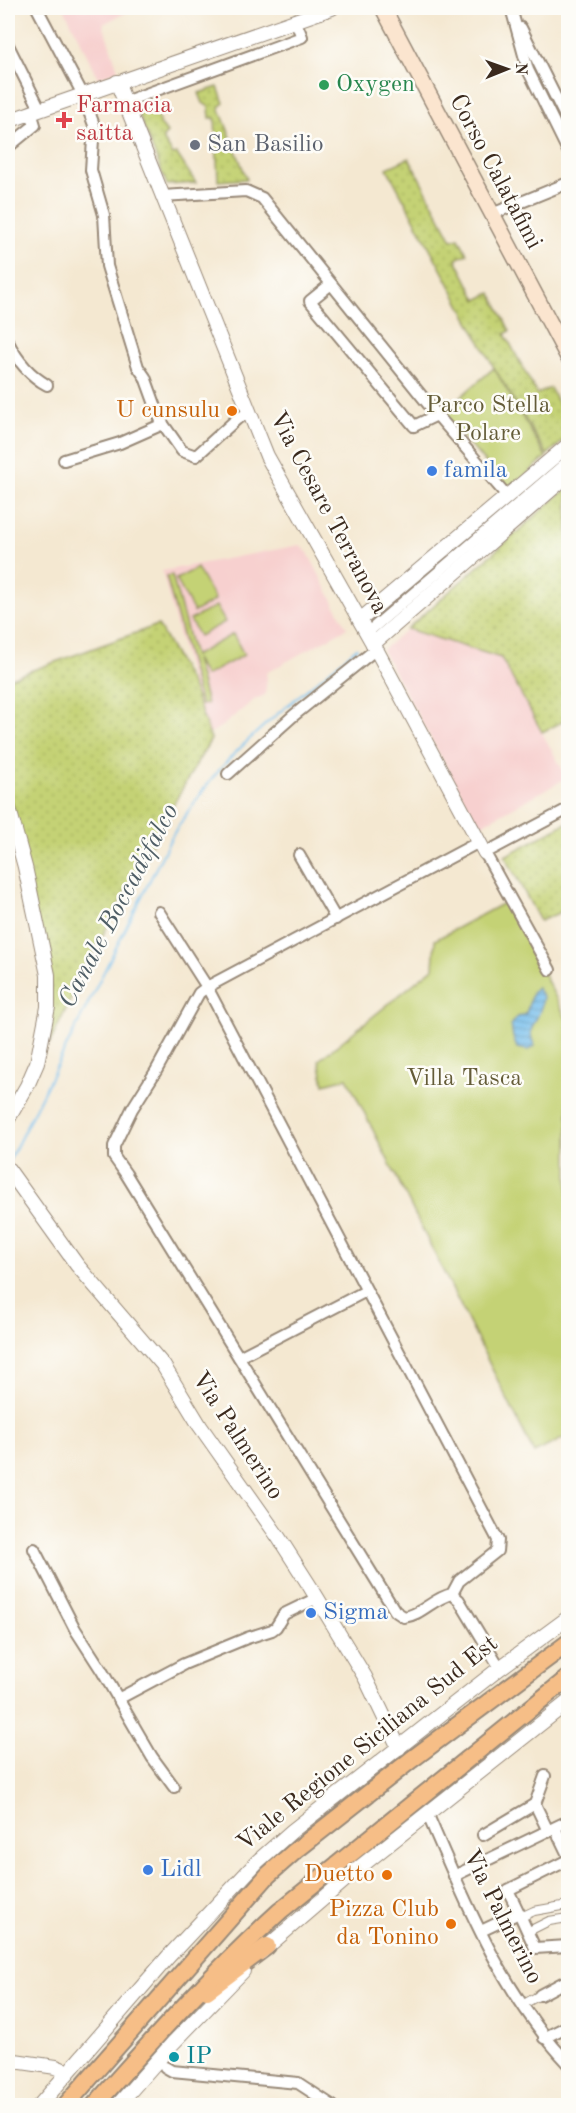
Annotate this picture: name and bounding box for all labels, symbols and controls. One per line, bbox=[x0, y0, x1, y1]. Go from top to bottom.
north arrow bbox=[477, 39, 537, 99]
text: N bbox=[512, 63, 528, 76]
place label: Oxygen bbox=[336, 73, 415, 97]
marker: Oxygen bbox=[317, 78, 331, 92]
street label: Corso Calatafimi bbox=[444, 91, 546, 253]
place label: Farmacia saitta bbox=[76, 94, 172, 146]
marker: Farmacia saitta bbox=[57, 113, 71, 127]
place label: San Basilio bbox=[207, 133, 324, 157]
marker: San Basilio bbox=[188, 138, 202, 152]
park label: Parco Stella Polare bbox=[425, 394, 551, 446]
place label: U cunsulu bbox=[116, 399, 220, 423]
marker: U cunsulu bbox=[225, 404, 239, 418]
street label: Via Cesare Terranova bbox=[265, 408, 392, 618]
place label: famila bbox=[444, 459, 508, 483]
marker: famila bbox=[425, 464, 439, 478]
water label: Canale Boccadifalco bbox=[54, 800, 184, 1012]
park label: Villa Tasca bbox=[406, 1067, 522, 1091]
street label: Via Palmerino bbox=[187, 1368, 287, 1504]
place label: Sigma bbox=[323, 1601, 388, 1625]
marker: Sigma bbox=[304, 1606, 318, 1620]
street label: Viale Regione Siciliana Sud Est bbox=[233, 1632, 503, 1856]
street label: Via Palmerino bbox=[458, 1846, 546, 1988]
place label: Lidl bbox=[160, 1858, 202, 1882]
marker: Lidl bbox=[141, 1863, 155, 1877]
place label: Duetto bbox=[304, 1863, 375, 1887]
marker: Duetto bbox=[380, 1868, 394, 1882]
place label: Pizza Club da Tonino bbox=[329, 1898, 439, 1950]
marker: Pizza Club da Tonino bbox=[444, 1917, 458, 1931]
place label: IP bbox=[186, 2045, 212, 2069]
marker: IP bbox=[167, 2050, 181, 2064]

